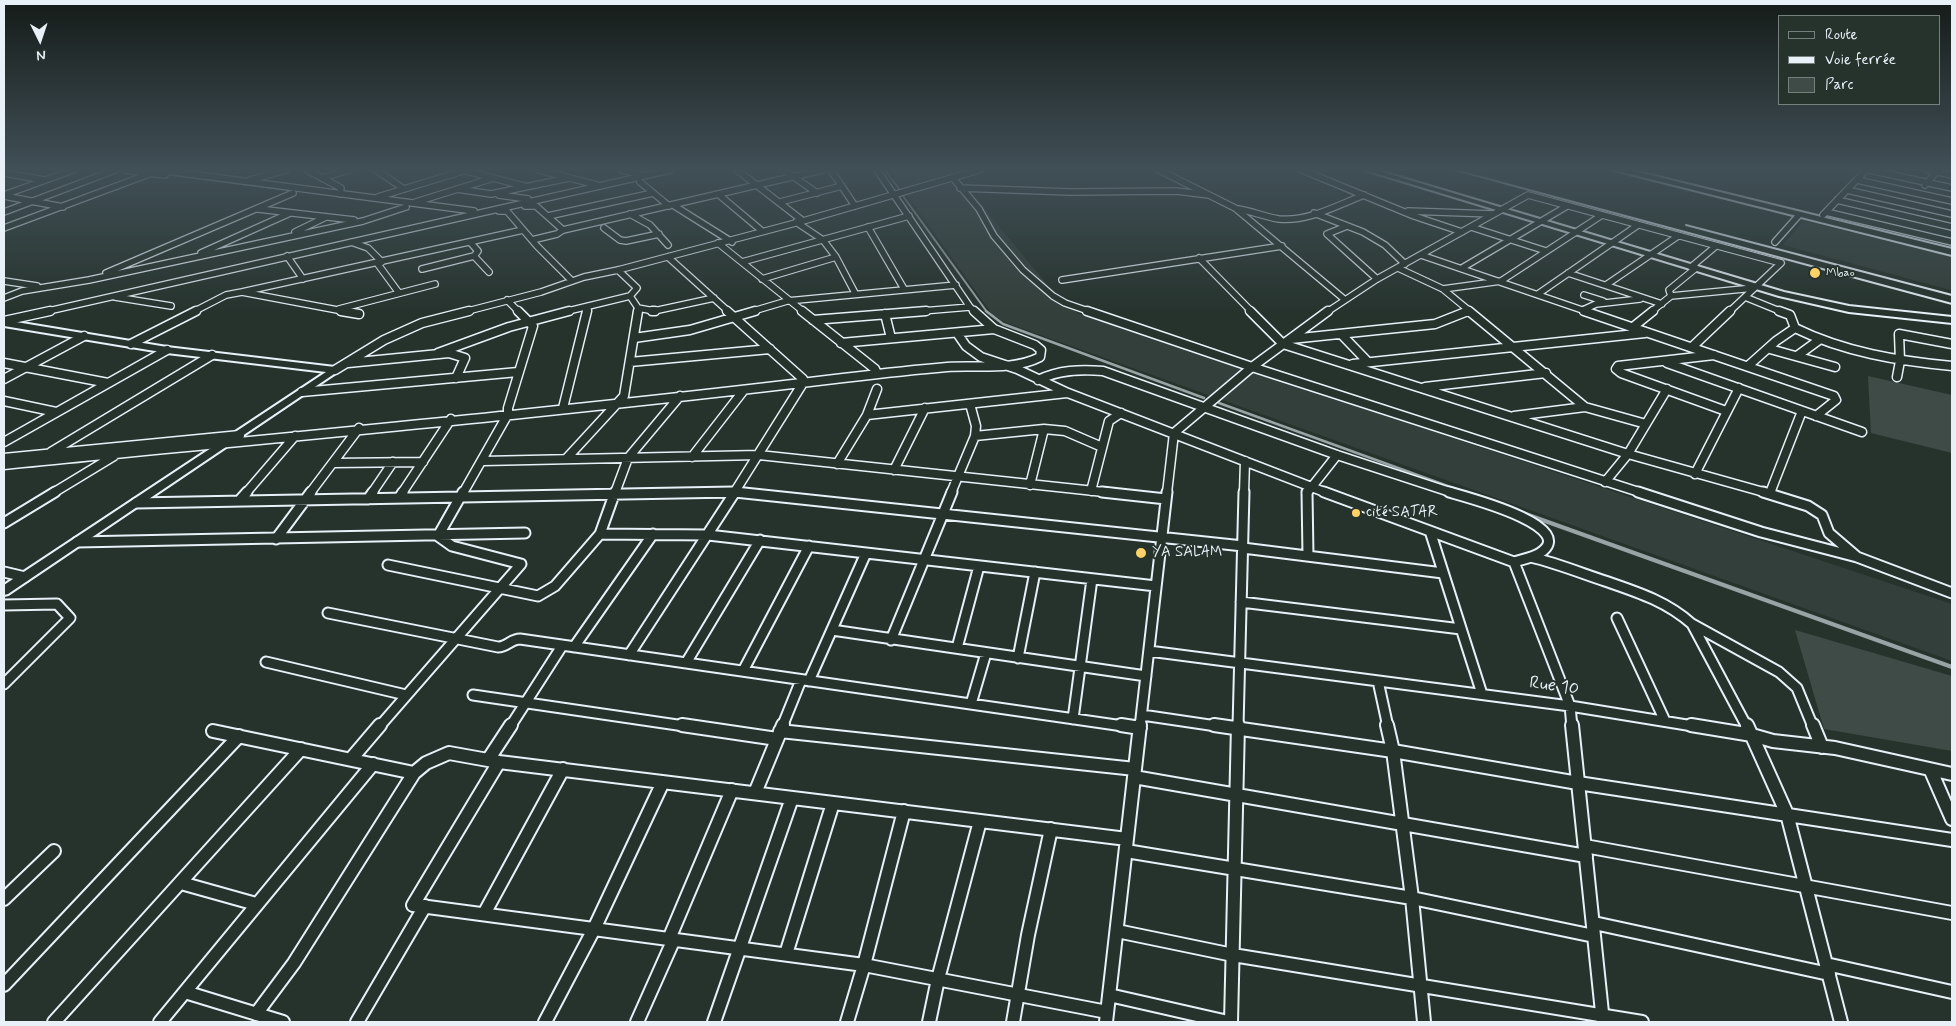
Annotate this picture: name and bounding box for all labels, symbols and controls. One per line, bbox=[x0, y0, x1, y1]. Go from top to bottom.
north arrow bbox=[15, 15, 65, 65]
legend bbox=[1778, 15, 1941, 105]
text: Route bbox=[1825, 25, 1858, 45]
text: N bbox=[36, 46, 46, 64]
text: Voie ferrée bbox=[1825, 50, 1896, 70]
text: Parc bbox=[1825, 75, 1853, 95]
marker: Mbao bbox=[1808, 266, 1822, 280]
place label: Mbao bbox=[1826, 266, 1855, 280]
place label: cité SATAR bbox=[1366, 504, 1438, 522]
marker: cité SATAR bbox=[1350, 507, 1362, 519]
place label: YA SALAM bbox=[1152, 544, 1223, 562]
marker: YA SALAM bbox=[1134, 546, 1148, 560]
street label: Rue 10 bbox=[1528, 673, 1580, 701]

